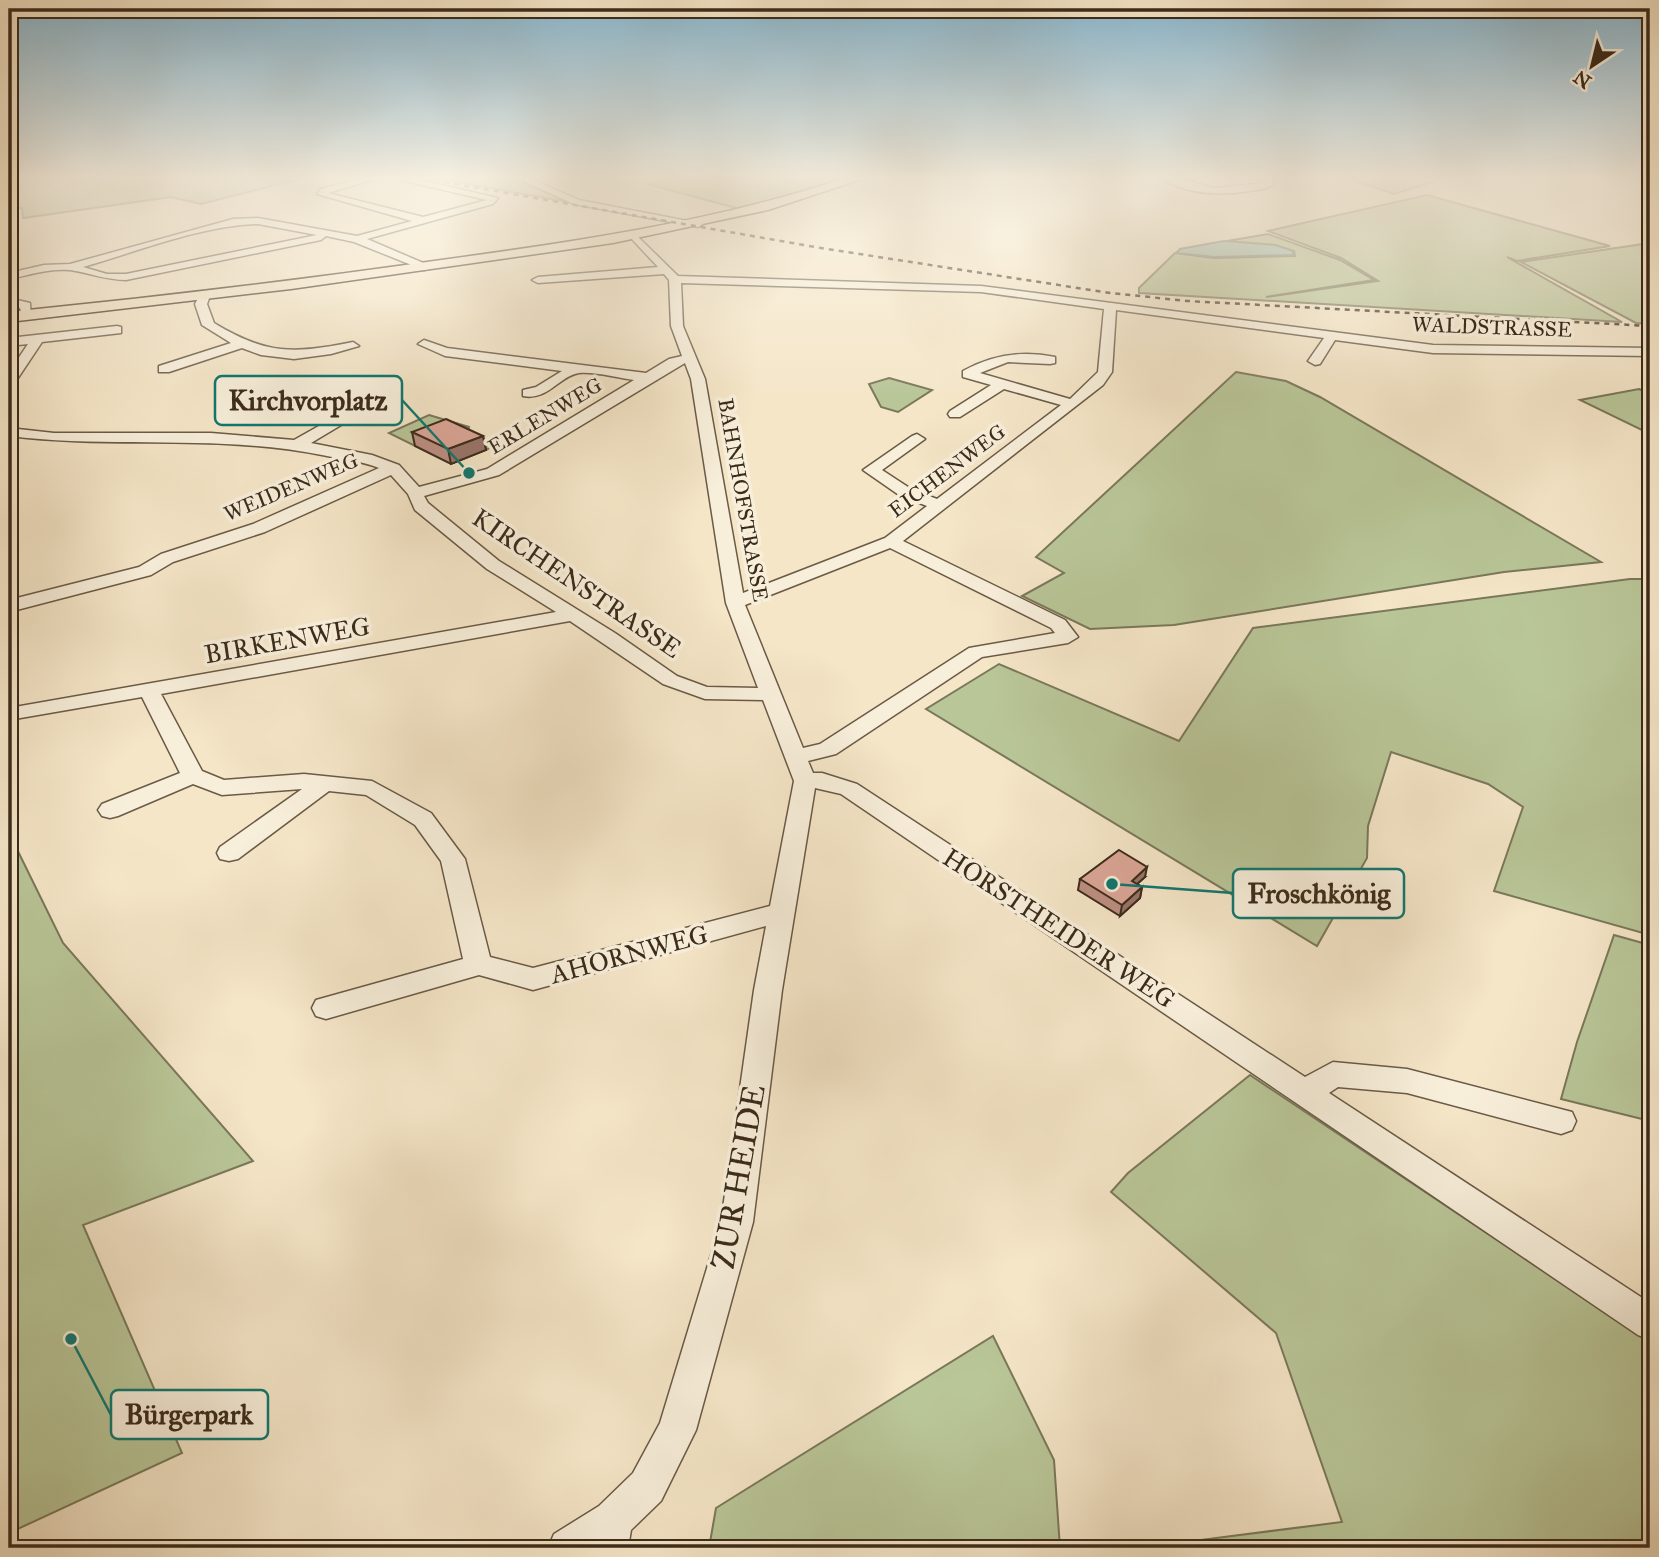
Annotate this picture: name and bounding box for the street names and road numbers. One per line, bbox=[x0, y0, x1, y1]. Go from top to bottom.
street label: WALDSTRASSE bbox=[1412, 311, 1572, 343]
street label: ERLENWEG bbox=[483, 372, 607, 460]
street label: BAHNHOFSTRASSE bbox=[712, 396, 774, 604]
street label: EICHENWEG bbox=[883, 419, 1011, 523]
street label: WEIDENWEG bbox=[220, 447, 362, 527]
street label: KIRCHENSTRASSE bbox=[466, 501, 688, 665]
street label: BIRKENWEG bbox=[202, 610, 372, 670]
street label: HORSTHEIDER WEG bbox=[937, 841, 1181, 1015]
street label: AHORNWEG bbox=[546, 918, 711, 991]
street label: ZUR HEIDE bbox=[703, 1082, 774, 1272]

